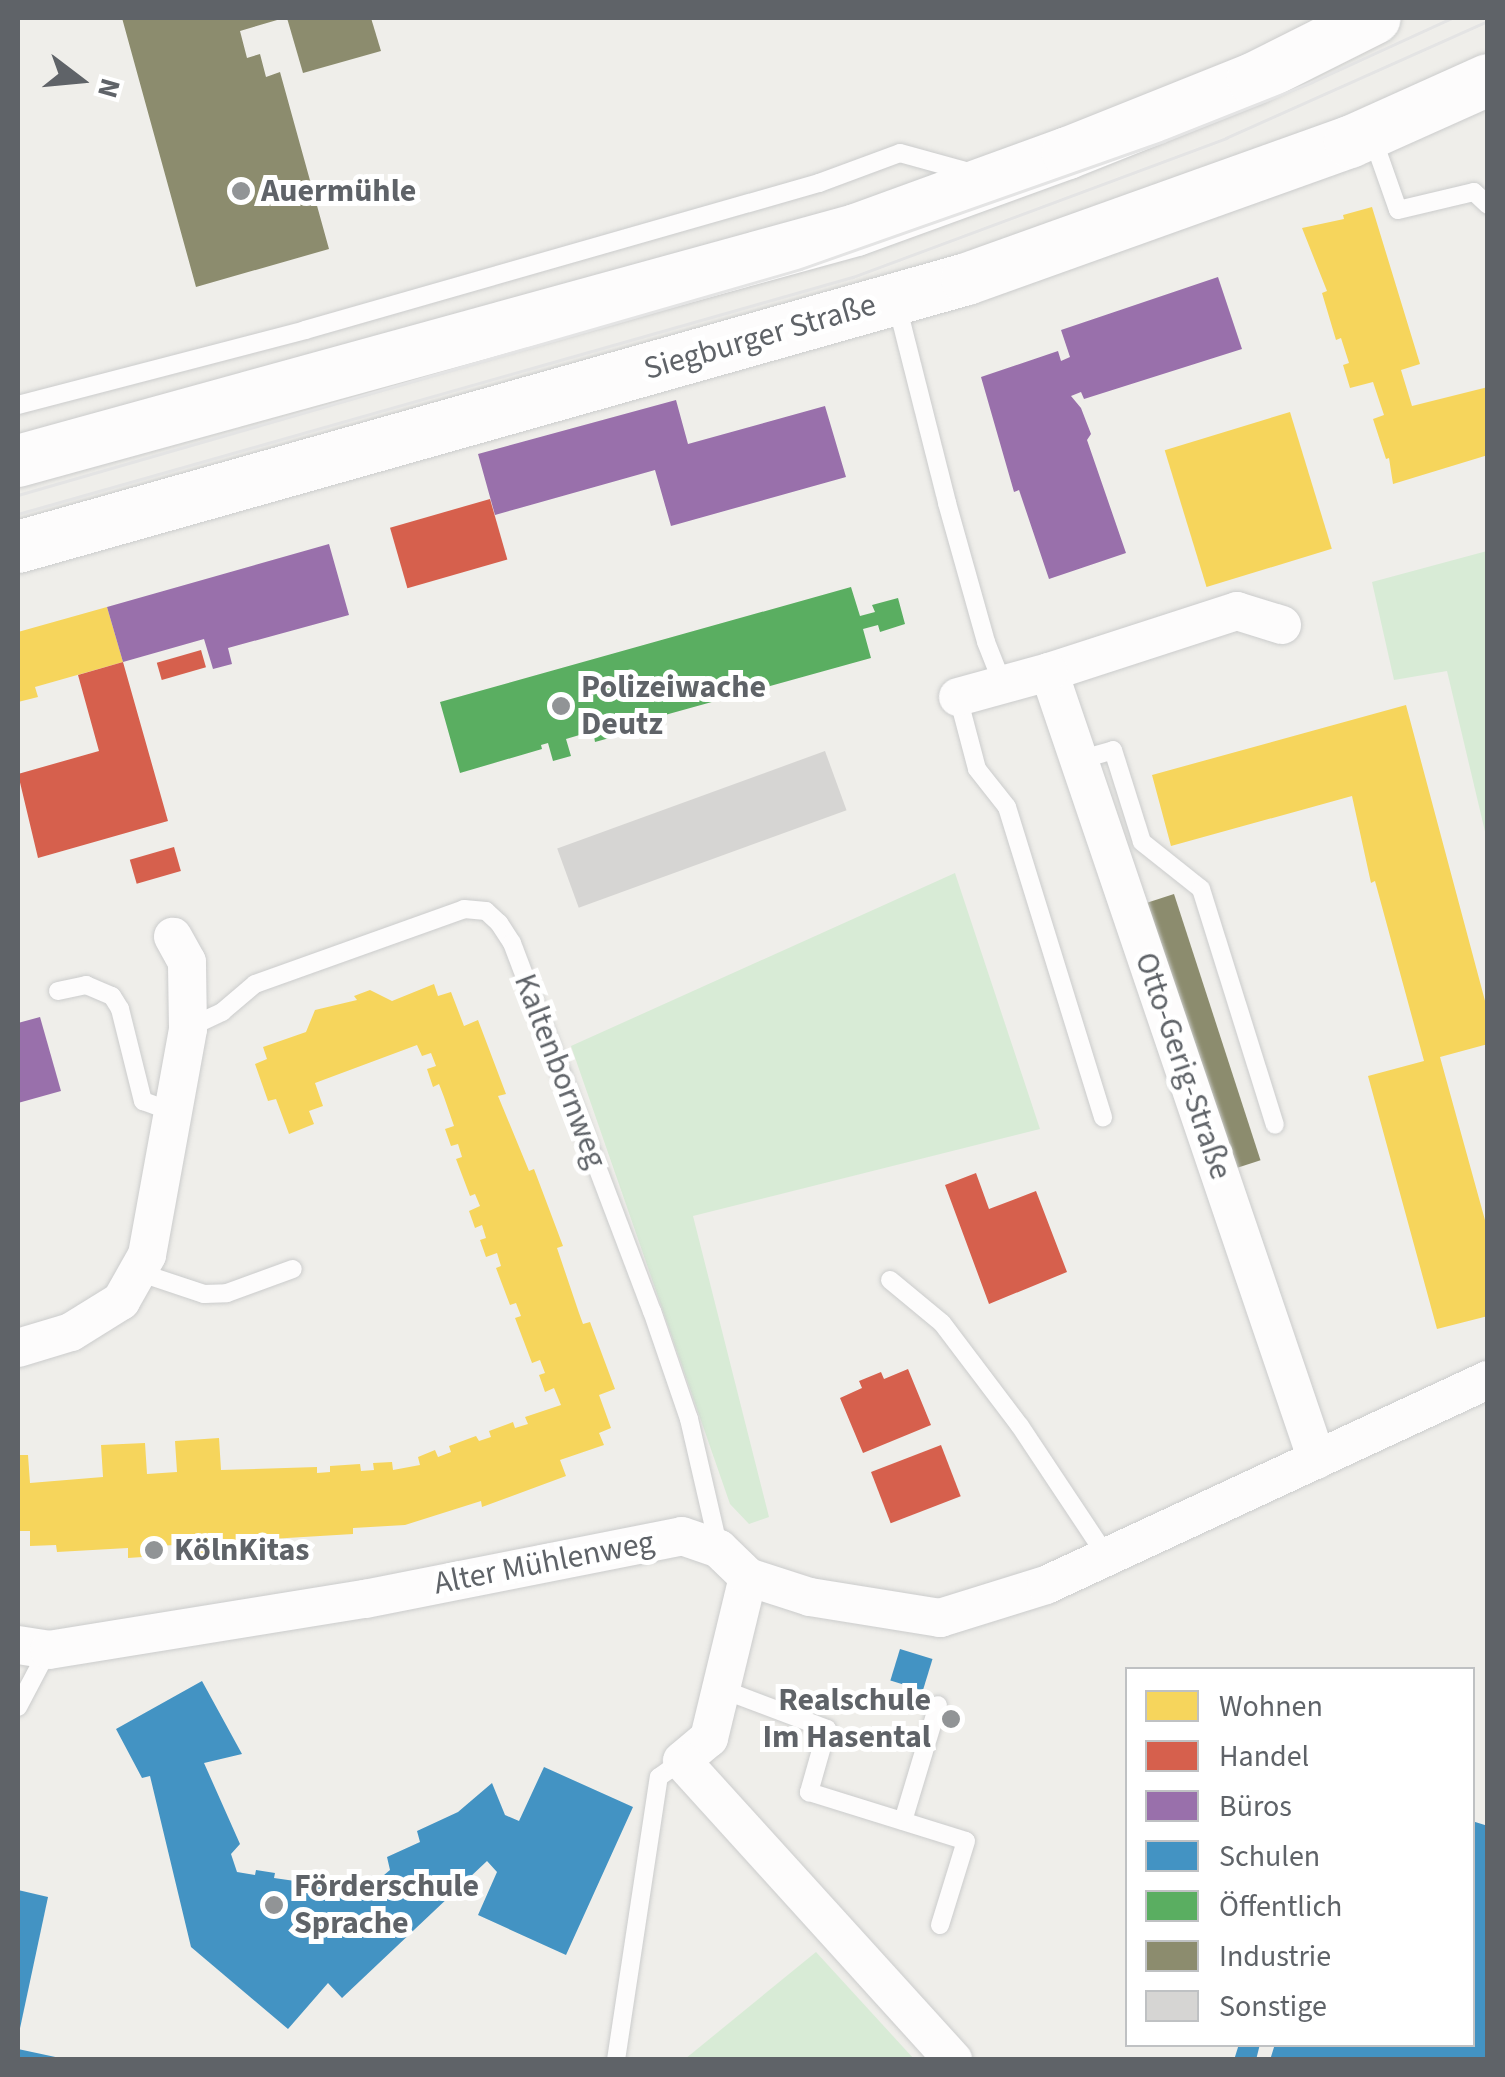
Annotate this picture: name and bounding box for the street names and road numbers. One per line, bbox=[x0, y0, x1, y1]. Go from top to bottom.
street label: Siegburger Straße bbox=[640, 286, 880, 388]
street label: Otto-Gerig-Straße bbox=[1126, 948, 1240, 1184]
street label: Kaltenbornweg bbox=[505, 969, 615, 1173]
street label: Alter Mühlenweg bbox=[431, 1523, 657, 1603]

